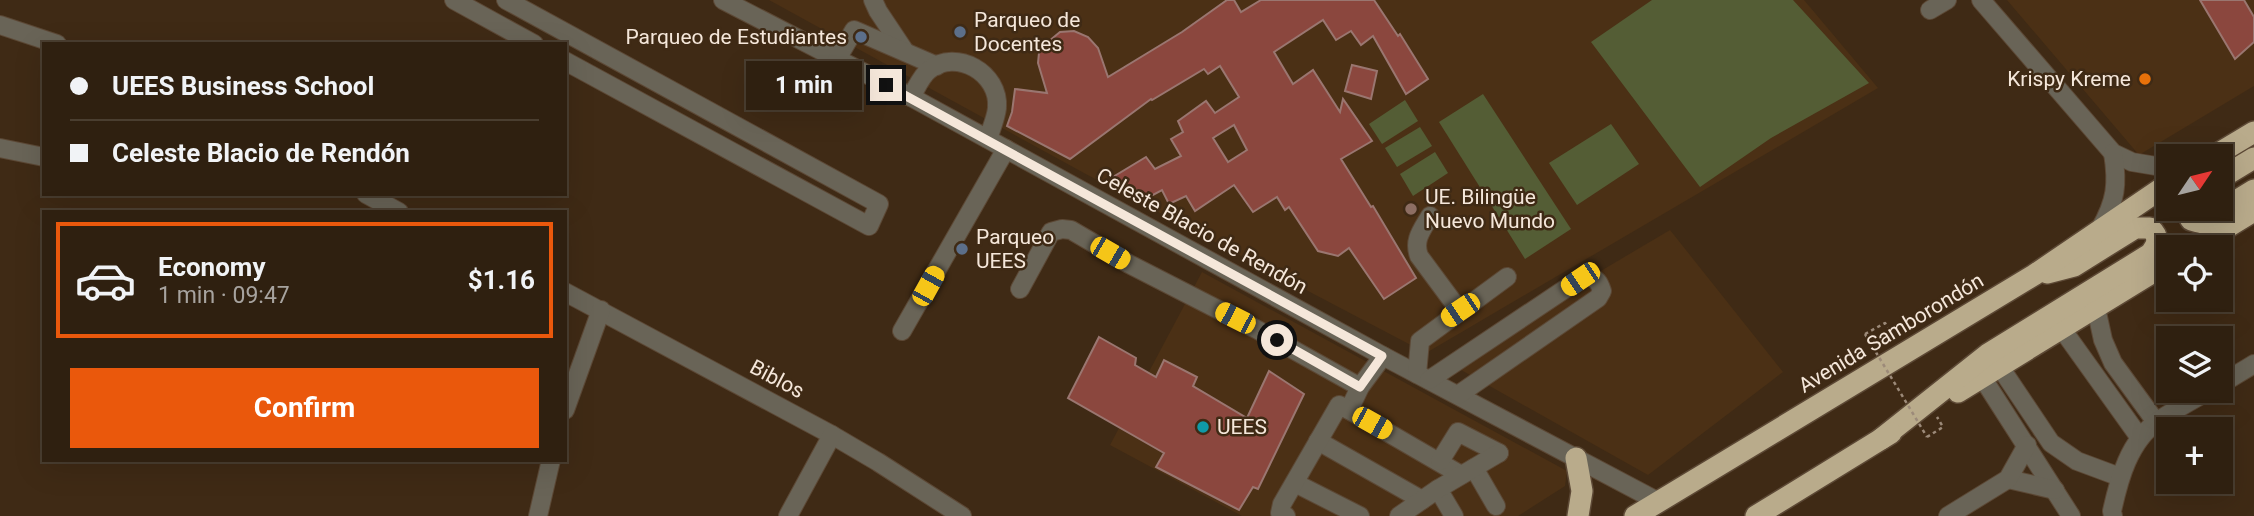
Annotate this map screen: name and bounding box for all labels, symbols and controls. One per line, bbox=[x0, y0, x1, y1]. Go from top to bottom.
place label: Parqueo de Docentes bbox=[974, 8, 1080, 56]
marker: Parqueo de Docentes bbox=[952, 24, 968, 40]
place label: Parqueo de Estudiantes bbox=[625, 25, 847, 49]
marker: Parqueo de Estudiantes bbox=[853, 29, 869, 45]
callout: 1 min bbox=[746, 60, 862, 110]
place label: Krispy Kreme bbox=[2007, 67, 2131, 91]
route end bbox=[870, 69, 902, 101]
text: UEES Business School bbox=[112, 71, 374, 101]
marker: Krispy Kreme bbox=[2137, 71, 2153, 87]
text: 1 min bbox=[775, 72, 833, 99]
text: Celeste Blacio de Rendón bbox=[112, 138, 410, 168]
north arrow bbox=[2156, 144, 2233, 220]
map controls bbox=[2156, 144, 2233, 494]
street label: Celeste Blacio de Rendón bbox=[1092, 163, 1312, 299]
place label: UE. Bilingüe Nuevo Mundo bbox=[1425, 185, 1555, 233]
marker: UE. Bilingüe Nuevo Mundo bbox=[1403, 201, 1419, 217]
place label: Parqueo UEES bbox=[976, 225, 1054, 273]
car bbox=[1087, 233, 1134, 273]
button: locate bbox=[2156, 235, 2233, 312]
marker: Parqueo UEES bbox=[954, 241, 970, 257]
icon: car bbox=[74, 249, 137, 312]
text: Economy bbox=[158, 252, 265, 282]
car bbox=[1557, 259, 1604, 299]
car bbox=[909, 263, 948, 309]
text: $1.16 bbox=[468, 265, 535, 295]
street label: Avenida Samborondón bbox=[1794, 268, 1988, 398]
text: 1 min · 09:47 bbox=[158, 282, 290, 309]
car bbox=[1437, 290, 1484, 330]
car bbox=[1212, 299, 1259, 337]
route start bbox=[1261, 324, 1293, 356]
button: layers bbox=[2156, 326, 2233, 403]
street label: Biblos bbox=[746, 355, 808, 403]
button: Confirm bbox=[70, 368, 539, 448]
car bbox=[1349, 404, 1396, 442]
place label: UEES bbox=[1217, 415, 1267, 439]
button: + bbox=[2156, 417, 2233, 494]
marker: UEES bbox=[1195, 419, 1211, 435]

